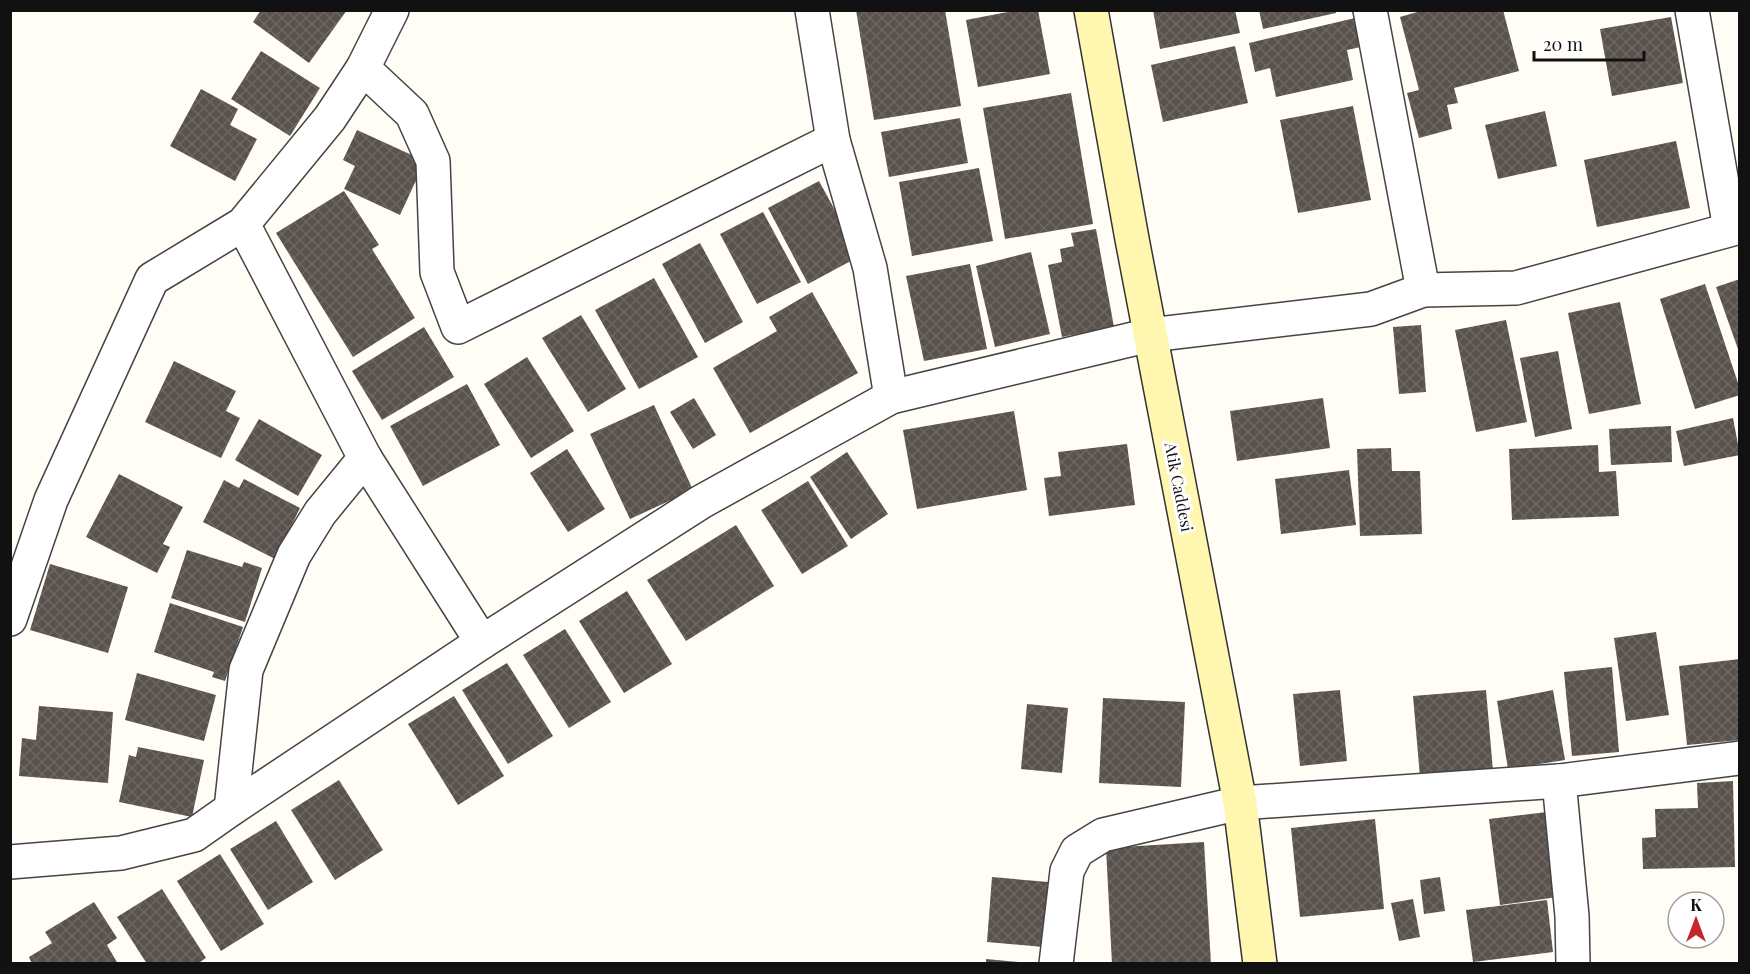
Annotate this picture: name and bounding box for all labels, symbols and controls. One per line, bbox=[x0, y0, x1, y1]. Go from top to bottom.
scale bar bbox=[1534, 24, 1644, 62]
text: 20 m bbox=[1543, 32, 1583, 56]
street label: Atik Caddesi bbox=[1160, 439, 1198, 534]
north arrow bbox=[1666, 890, 1726, 950]
text: K bbox=[1690, 894, 1702, 915]

